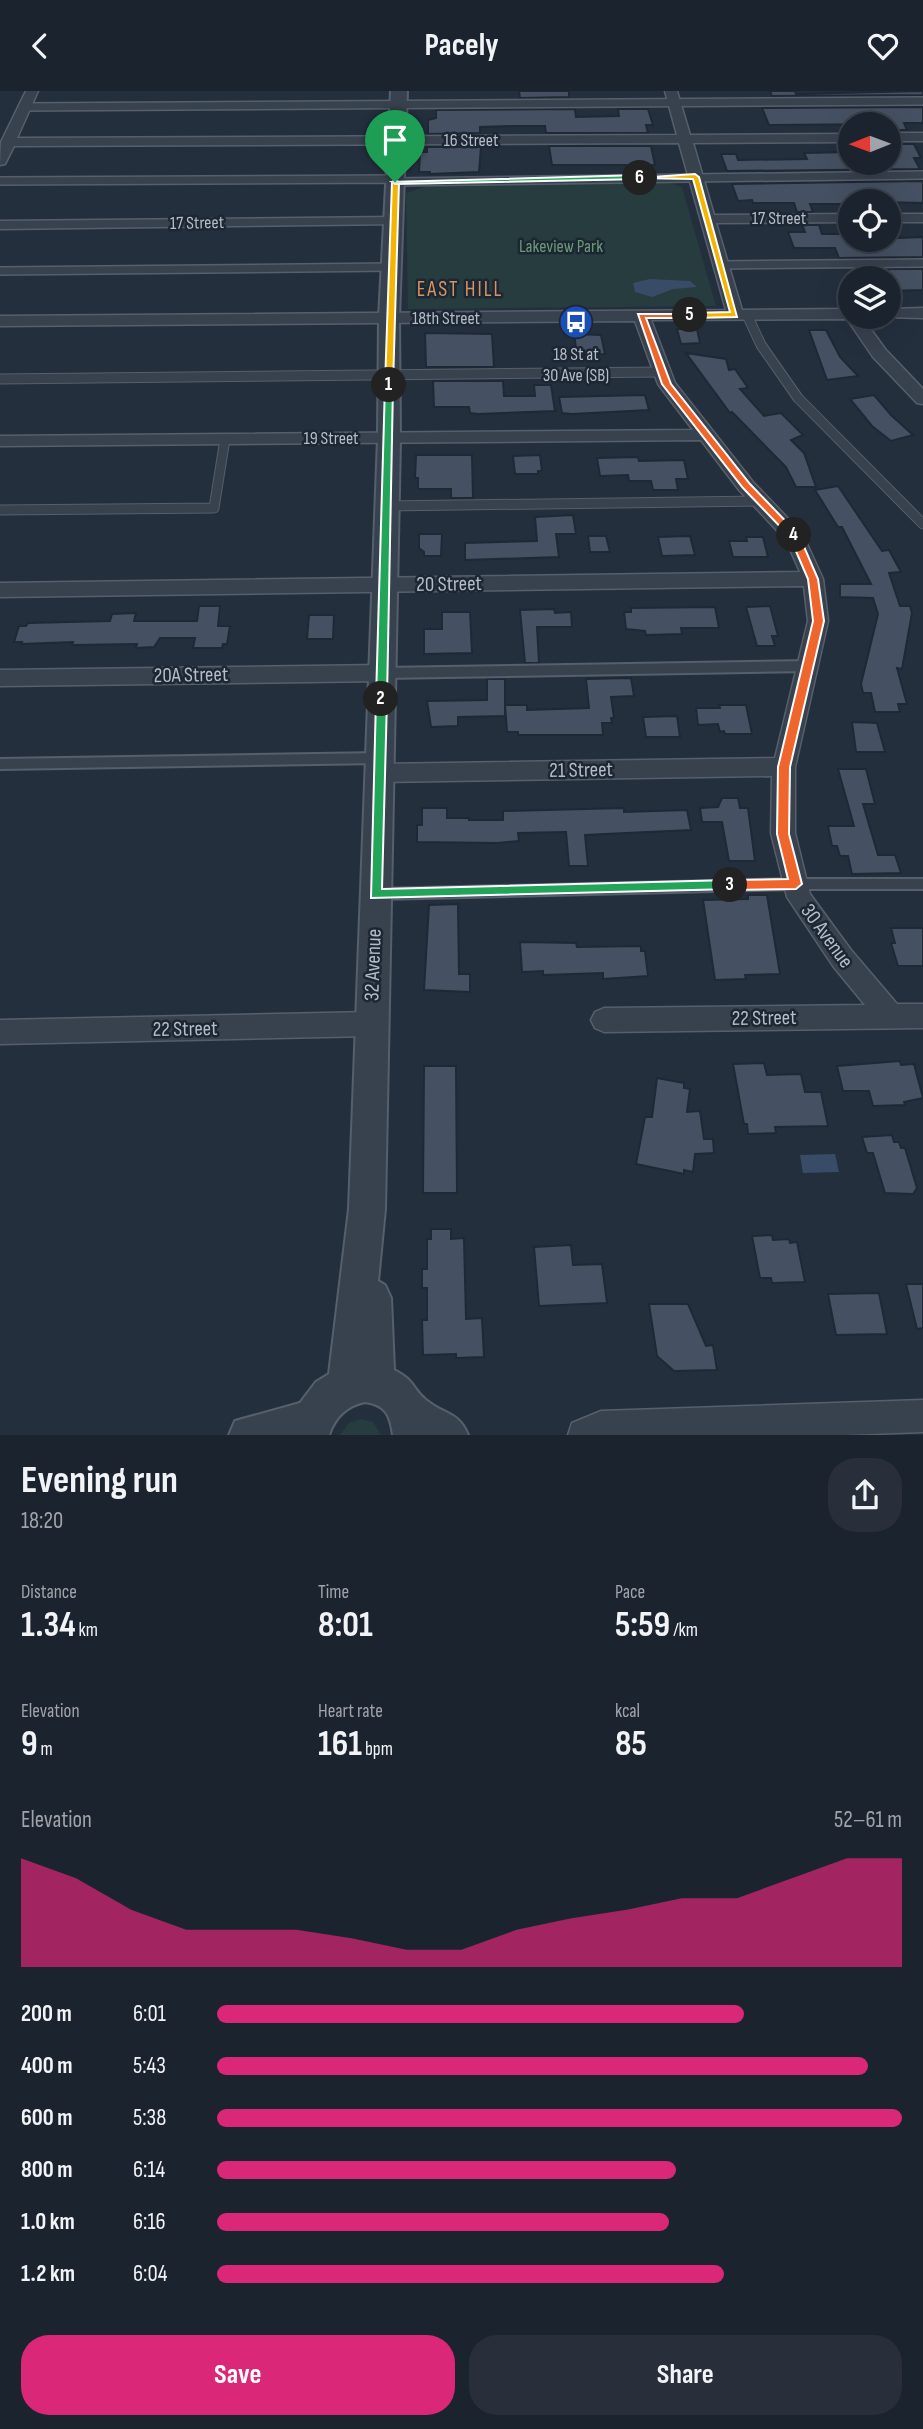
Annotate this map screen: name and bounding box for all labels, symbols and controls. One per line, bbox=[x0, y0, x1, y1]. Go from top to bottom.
text: Pacely bbox=[424, 26, 499, 65]
icon: back bbox=[21, 27, 59, 65]
icon: heart bbox=[864, 27, 902, 65]
pin bbox=[365, 110, 425, 182]
north arrow bbox=[838, 112, 901, 175]
map controls bbox=[838, 112, 901, 329]
icon: arrive bbox=[376, 121, 414, 159]
street label: 16 Street bbox=[443, 130, 499, 151]
pin: 6 bbox=[622, 161, 658, 195]
text: 6 bbox=[635, 166, 644, 189]
button: locate bbox=[838, 189, 901, 252]
street label: 17 Street bbox=[752, 208, 807, 229]
street label: 17 Street bbox=[170, 212, 225, 234]
park label: Lakeview Park bbox=[519, 236, 603, 257]
button: layers bbox=[838, 266, 901, 329]
district label: EAST HILL bbox=[417, 277, 503, 302]
pin: 5 bbox=[672, 297, 708, 333]
bus stop icon: 18 St at 30 Ave (SB) bbox=[557, 303, 595, 341]
text: 5 bbox=[685, 303, 694, 326]
street label: 18th Street bbox=[412, 308, 481, 329]
place label: 18 St at 30 Ave (SB) bbox=[543, 344, 609, 386]
pin: 1 bbox=[372, 367, 406, 403]
text: 1 bbox=[385, 373, 392, 396]
street label: 19 Street bbox=[303, 428, 359, 449]
pin: 4 bbox=[776, 517, 812, 553]
text: 4 bbox=[789, 523, 798, 546]
street label: 20 Street bbox=[416, 571, 482, 597]
street label: 20A Street bbox=[154, 662, 228, 688]
pin: 2 bbox=[364, 681, 398, 717]
text: 2 bbox=[376, 687, 385, 710]
street label: 21 Street bbox=[549, 757, 613, 783]
pin: 3 bbox=[712, 867, 748, 903]
text: 3 bbox=[725, 873, 734, 896]
street label: 30 Avenue bbox=[795, 899, 859, 973]
street label: 32 Avenue bbox=[359, 929, 387, 1001]
street label: 22 Street bbox=[731, 1005, 797, 1031]
street label: 22 Street bbox=[152, 1016, 218, 1042]
text: Evening run bbox=[21, 1458, 178, 1503]
button: share bbox=[828, 1458, 902, 1532]
text: 18:20 bbox=[21, 1507, 63, 1535]
text: Distance bbox=[21, 1581, 77, 1604]
text: Time bbox=[318, 1581, 349, 1604]
text: Pace bbox=[615, 1581, 645, 1604]
text: 1.34 bbox=[21, 1604, 76, 1647]
text: 8:01 bbox=[318, 1604, 373, 1647]
text: 5:59 bbox=[615, 1604, 670, 1647]
text: km bbox=[76, 1619, 98, 1642]
text: /km bbox=[670, 1619, 698, 1642]
text: Elevation bbox=[21, 1700, 80, 1723]
text: Heart rate bbox=[318, 1700, 383, 1723]
text: kcal bbox=[615, 1700, 640, 1723]
text: 9 bbox=[21, 1723, 38, 1766]
text: 161 bbox=[318, 1723, 362, 1766]
text: 85 bbox=[615, 1723, 647, 1766]
text: m bbox=[38, 1738, 53, 1761]
text: bpm bbox=[362, 1738, 393, 1761]
text: Elevation bbox=[21, 1806, 92, 1834]
text: 52–61 m bbox=[834, 1806, 902, 1834]
text: 200 m bbox=[21, 2000, 72, 2028]
text: 6:01 bbox=[133, 2000, 166, 2028]
text: 400 m bbox=[21, 2052, 72, 2080]
text: 5:43 bbox=[133, 2052, 166, 2080]
text: 600 m bbox=[21, 2104, 73, 2132]
text: 5:38 bbox=[133, 2104, 166, 2132]
text: 800 m bbox=[21, 2156, 73, 2184]
text: 6:14 bbox=[133, 2156, 165, 2184]
text: 1.0 km bbox=[21, 2208, 75, 2236]
text: 6:16 bbox=[133, 2208, 166, 2236]
text: 1.2 km bbox=[21, 2260, 75, 2288]
text: 6:04 bbox=[133, 2260, 167, 2288]
button: Save bbox=[21, 2335, 455, 2415]
button: Share bbox=[469, 2335, 902, 2415]

